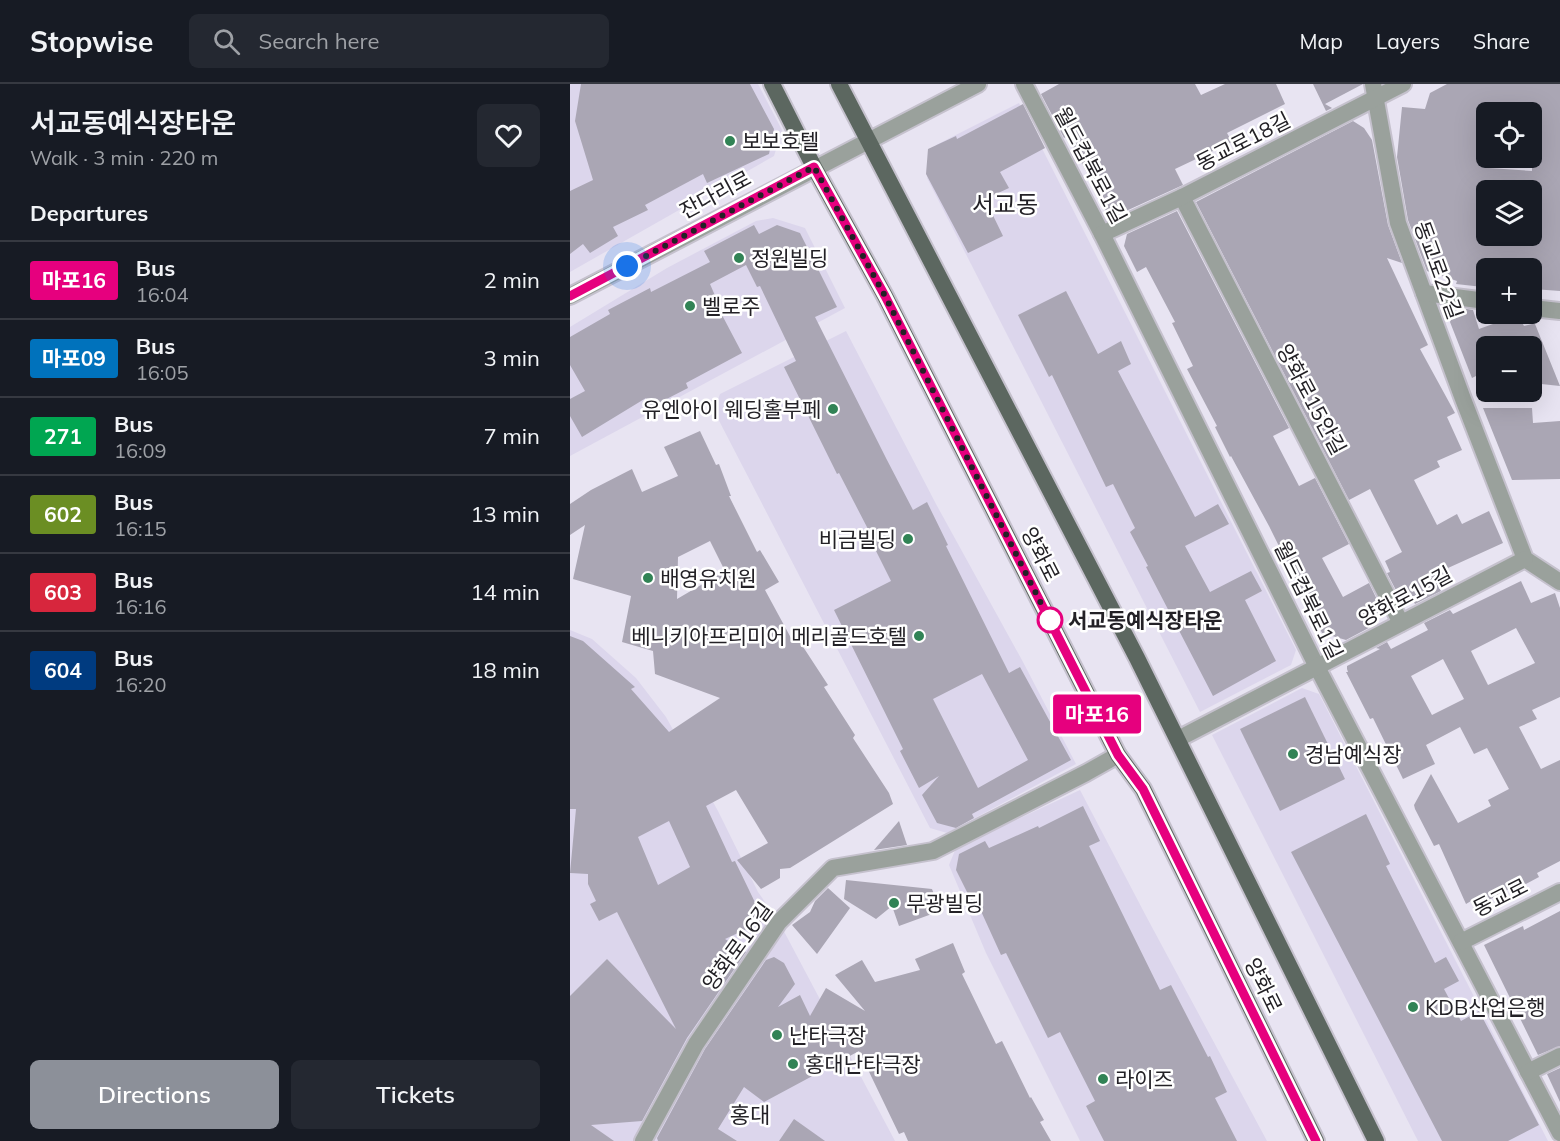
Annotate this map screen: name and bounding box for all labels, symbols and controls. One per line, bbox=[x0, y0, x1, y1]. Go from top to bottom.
search box bbox=[189, 14, 609, 68]
text: Stopwise bbox=[30, 24, 153, 59]
icon: search bbox=[210, 25, 243, 58]
text: Search here bbox=[258, 27, 379, 55]
text: Map bbox=[1300, 28, 1343, 54]
text: Layers bbox=[1376, 28, 1440, 54]
text: Share bbox=[1473, 28, 1530, 54]
street label: 월드컵북로1길 bbox=[1049, 102, 1133, 228]
map controls bbox=[1476, 102, 1542, 402]
button: locate bbox=[1476, 102, 1542, 168]
button: heart bbox=[477, 104, 540, 167]
text: 서교동예식장타운 bbox=[30, 105, 236, 140]
street label: 동교로18길 bbox=[1191, 106, 1295, 176]
place label: 보보호텔 bbox=[742, 128, 819, 154]
marker: 보보호텔 bbox=[723, 134, 737, 148]
text: Walk · 3 min · 220 m bbox=[30, 145, 218, 170]
street label: 잔다리로 bbox=[675, 164, 755, 224]
button: layers bbox=[1476, 180, 1542, 246]
district label: 서교동 bbox=[972, 189, 1038, 219]
text: Departures bbox=[30, 199, 148, 227]
street label: 동교로22길 bbox=[1409, 217, 1469, 323]
place label: 정원빌딩 bbox=[751, 245, 828, 271]
your location bbox=[612, 251, 642, 281]
marker: 정원빌딩 bbox=[732, 251, 746, 265]
text: Bus bbox=[136, 254, 175, 282]
button: + bbox=[1476, 258, 1542, 324]
text: 2 min bbox=[484, 266, 540, 294]
text: 마포16 bbox=[42, 267, 106, 293]
text: 16:04 bbox=[136, 282, 188, 307]
place label: 벨로주 bbox=[702, 293, 760, 319]
marker: 벨로주 bbox=[683, 299, 697, 313]
text: Bus bbox=[136, 332, 175, 360]
button: − bbox=[1476, 336, 1542, 402]
street label: 양화로15안길 bbox=[1272, 339, 1352, 459]
text: 3 min bbox=[484, 344, 540, 372]
text: 마포09 bbox=[42, 345, 106, 371]
text: 16:05 bbox=[136, 360, 188, 385]
place label: 유엔아이 웨딩홀부페 bbox=[642, 396, 821, 422]
marker: 유엔아이 웨딩홀부페 bbox=[826, 402, 840, 416]
text: Bus bbox=[114, 410, 153, 438]
text: 7 min bbox=[484, 422, 540, 450]
text: 271 bbox=[44, 423, 82, 449]
text: 16:09 bbox=[114, 438, 167, 463]
text: Bus bbox=[114, 488, 153, 516]
text: 13 min bbox=[470, 500, 540, 528]
text: 602 bbox=[44, 501, 82, 527]
text: 16:15 bbox=[114, 516, 167, 541]
street label: 양화로 bbox=[1016, 522, 1066, 586]
place label: 비금빌딩 bbox=[819, 526, 896, 552]
marker: 비금빌딩 bbox=[901, 532, 915, 546]
street label: 월드컵북로1길 bbox=[1269, 537, 1349, 663]
street label: 양화로15길 bbox=[1354, 560, 1456, 632]
place label: 배영유치원 bbox=[660, 565, 757, 591]
text: Bus bbox=[114, 566, 153, 594]
marker: 배영유치원 bbox=[641, 571, 655, 585]
text: 14 min bbox=[470, 578, 540, 606]
text: 603 bbox=[44, 579, 82, 605]
text: 16:16 bbox=[114, 594, 167, 619]
marker: 서교동예식장타운 bbox=[1037, 607, 1063, 633]
place label: 서교동예식장타운 bbox=[1068, 607, 1223, 633]
place label: 베니키아프리미어 메리골드호텔 bbox=[631, 623, 907, 649]
marker: 베니키아프리미어 메리골드호텔 bbox=[912, 629, 926, 643]
text: Bus bbox=[114, 644, 153, 672]
text: 18 min bbox=[470, 656, 540, 684]
text: 604 bbox=[44, 657, 82, 683]
text: 16:20 bbox=[114, 672, 167, 697]
line badge: 마포16 bbox=[1055, 694, 1139, 734]
text: 마포16 bbox=[1065, 701, 1129, 727]
place label: 경남예식장 bbox=[1305, 741, 1402, 767]
marker: 경남예식장 bbox=[1286, 747, 1300, 761]
street label: 동교로 bbox=[1468, 872, 1532, 922]
place label: 무광빌딩 bbox=[906, 890, 983, 916]
marker: 무광빌딩 bbox=[887, 896, 901, 910]
street label: 양화로16길 bbox=[696, 897, 778, 995]
street label: 양화로 bbox=[1240, 953, 1288, 1017]
place label: KDB산업은행 bbox=[1425, 994, 1546, 1020]
marker: KDB산업은행 bbox=[1406, 1000, 1420, 1014]
place label: 난타극장 bbox=[789, 1022, 866, 1048]
marker: 난타극장 bbox=[770, 1028, 784, 1042]
place label: 홍대난타극장 bbox=[805, 1051, 921, 1077]
marker: 홍대난타극장 bbox=[786, 1057, 800, 1071]
button: Directions bbox=[30, 1060, 279, 1129]
button: Tickets bbox=[291, 1060, 540, 1129]
place label: 라이즈 bbox=[1115, 1066, 1173, 1092]
marker: 라이즈 bbox=[1096, 1072, 1110, 1086]
district label: 홍대 bbox=[730, 1101, 770, 1129]

